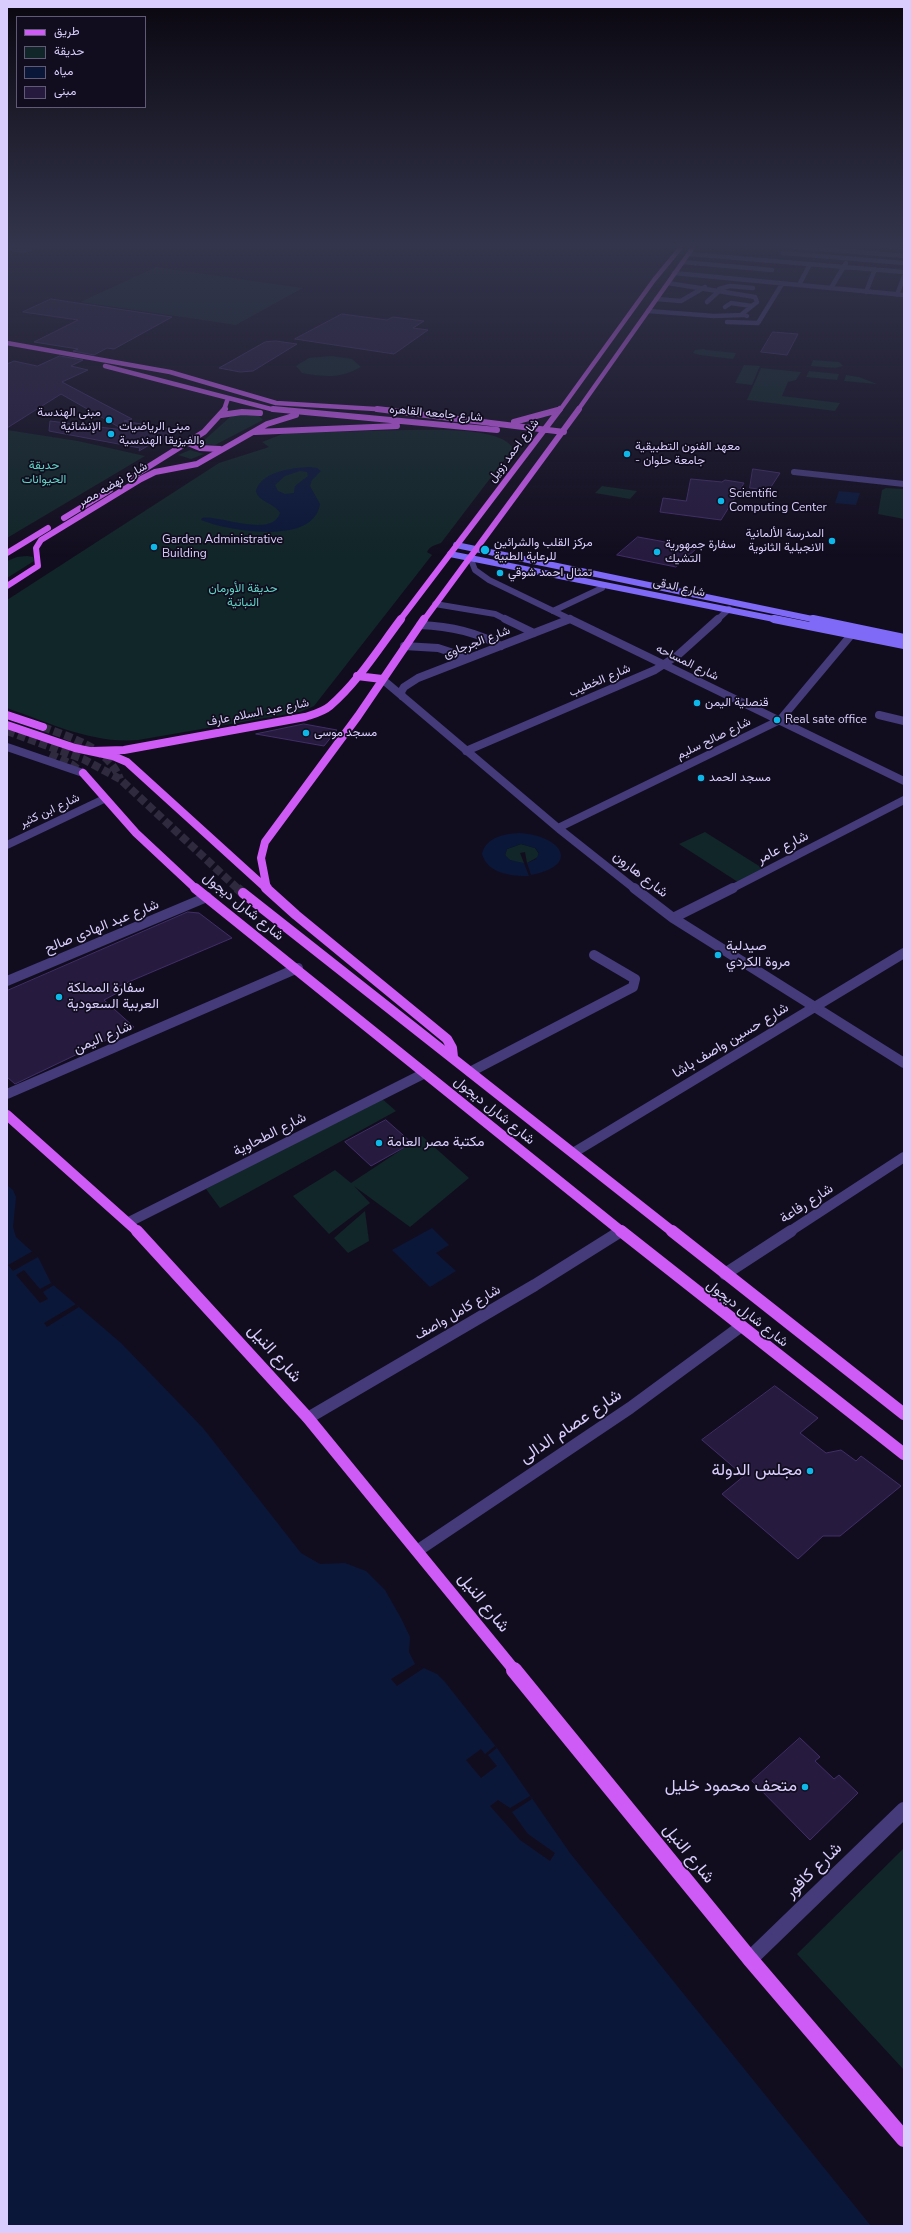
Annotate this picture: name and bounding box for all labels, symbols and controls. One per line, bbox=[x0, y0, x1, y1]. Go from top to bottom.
legend bbox=[16, 16, 146, 108]
text: طريق bbox=[54, 23, 79, 39]
text: حديقة bbox=[54, 43, 84, 59]
text: مياه bbox=[54, 63, 73, 79]
text: مبنى bbox=[54, 83, 76, 99]
street label: شارع جامعه القاهره bbox=[389, 403, 483, 425]
place label: مبنى الهندسة الإنشائية bbox=[37, 406, 101, 434]
marker: مبنى الهندسة الإنشائية bbox=[104, 415, 114, 425]
street label: شارع احمد زويل bbox=[485, 416, 543, 486]
place label: مبنى الرياضيات والفيزيقا الهندسية bbox=[119, 420, 205, 448]
marker: مبنى الرياضيات والفيزيقا الهندسية bbox=[106, 429, 116, 439]
place label: معهد الفنون التطبيقية - جامعة حلوان bbox=[635, 440, 740, 468]
marker: معهد الفنون التطبيقية - جامعة حلوان bbox=[622, 449, 632, 459]
park label: حديقة الحيوانات bbox=[22, 459, 66, 487]
street label: شارع نهضه مصر bbox=[76, 459, 150, 511]
place label: Scientific Computing Center bbox=[729, 487, 827, 515]
marker: Scientific Computing Center bbox=[716, 496, 726, 506]
place label: المدرسة الألمانية الانجيلية الثانوية bbox=[745, 527, 824, 555]
place label: Garden Administrative Building bbox=[162, 533, 283, 561]
place label: مركز القلب والشرائين للرعاية الطبية bbox=[494, 536, 593, 564]
marker: المدرسة الألمانية الانجيلية الثانوية bbox=[827, 536, 837, 546]
place label: سفارة جمهورية التشيك bbox=[665, 538, 736, 566]
marker: Garden Administrative Building bbox=[149, 542, 159, 552]
marker: مركز القلب والشرائين للرعاية الطبية bbox=[479, 544, 491, 556]
marker: سفارة جمهورية التشيك bbox=[652, 547, 662, 557]
place label: تمثال احمد شوقي bbox=[508, 566, 592, 580]
marker: تمثال احمد شوقي bbox=[495, 568, 505, 578]
street label: شارع الدقى bbox=[652, 575, 706, 601]
park label: حديقة الأورمان النباتية bbox=[208, 582, 278, 610]
street label: شارع الجرجاوى bbox=[442, 624, 512, 662]
street label: شارع المساحه bbox=[653, 642, 721, 684]
street label: شارع الخطيب bbox=[567, 662, 633, 700]
street label: شارع عبد السلام عارف bbox=[206, 696, 310, 730]
place label: قنصلية اليمن bbox=[705, 696, 768, 710]
marker: قنصلية اليمن bbox=[692, 698, 702, 708]
place label: Real sate office bbox=[785, 713, 867, 727]
street label: شارع صالح سليم bbox=[675, 715, 753, 763]
marker: Real sate office bbox=[772, 715, 782, 725]
place label: مسجد موسى bbox=[314, 726, 377, 740]
marker: مسجد موسى bbox=[301, 728, 311, 738]
place label: مسجد الحمد bbox=[709, 771, 771, 785]
marker: مسجد الحمد bbox=[696, 773, 706, 783]
street label: شارع ابن كثير bbox=[18, 791, 82, 831]
street label: شارع عامر bbox=[754, 828, 812, 868]
street label: شارع هارون bbox=[609, 848, 671, 902]
street label: شارع شارل ديجول bbox=[199, 869, 287, 945]
street label: شارع عبد الهادى صالح bbox=[42, 896, 162, 958]
place label: صيدلية مروة الكردي bbox=[726, 939, 790, 972]
marker: صيدلية مروة الكردي bbox=[713, 950, 723, 960]
place label: سفارة المملكة العربية السعودية bbox=[67, 981, 159, 1014]
marker: سفارة المملكة العربية السعودية bbox=[54, 992, 64, 1002]
street label: شارع حسين واصف باشا bbox=[670, 1000, 792, 1082]
street label: شارع اليمن bbox=[71, 1018, 135, 1058]
street label: شارع شارل ديجول bbox=[450, 1073, 538, 1149]
street label: شارع الطحاوية bbox=[231, 1109, 309, 1161]
place label: مكتبة مصر العامة bbox=[387, 1135, 485, 1151]
marker: مكتبة مصر العامة bbox=[374, 1138, 384, 1148]
street label: شارع رفاعة bbox=[777, 1181, 837, 1227]
street label: شارع شارل ديجول bbox=[703, 1277, 791, 1351]
street label: شارع كامل واصف bbox=[412, 1282, 504, 1344]
street label: شارع النيل bbox=[243, 1321, 305, 1387]
street label: شارع عصام الدالى bbox=[516, 1385, 626, 1469]
place label: مجلس الدولة bbox=[711, 1461, 802, 1481]
marker: مجلس الدولة bbox=[805, 1466, 815, 1476]
street label: شارع النيل bbox=[453, 1569, 513, 1637]
place label: متحف محمود خليل bbox=[665, 1777, 797, 1797]
marker: متحف محمود خليل bbox=[800, 1782, 810, 1792]
street label: شارع النيل bbox=[658, 1820, 718, 1888]
street label: شارع كافور bbox=[781, 1839, 847, 1903]

